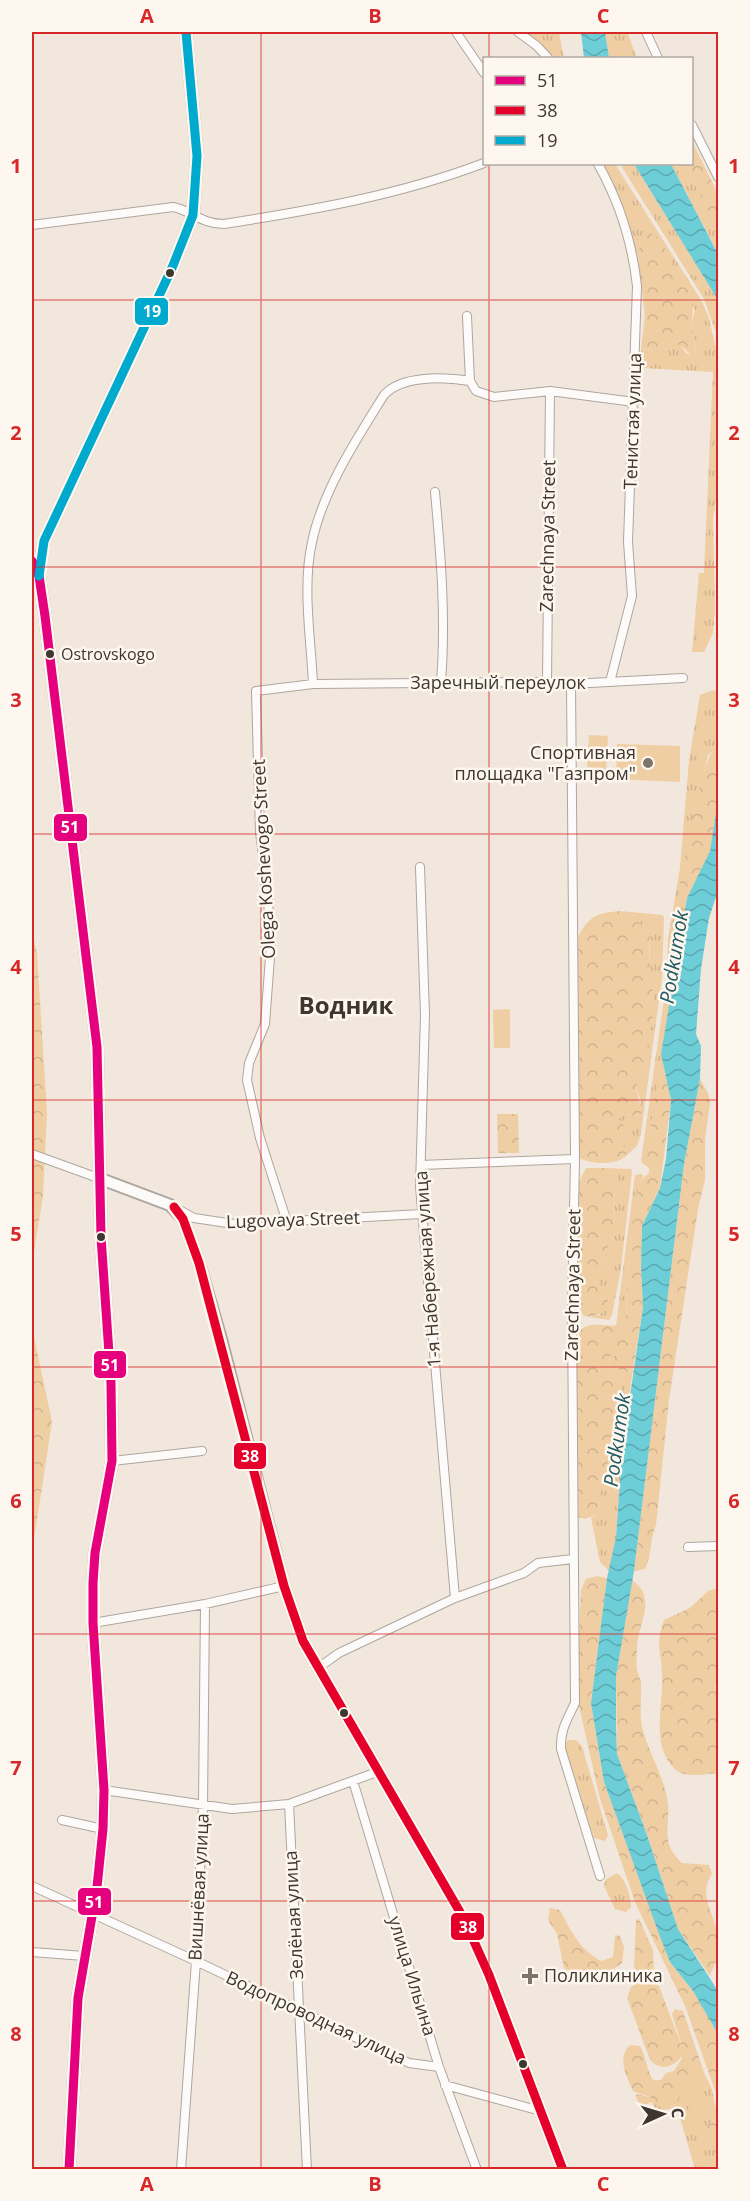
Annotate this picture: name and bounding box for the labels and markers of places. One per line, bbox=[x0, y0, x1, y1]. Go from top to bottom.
unlabelled marker bbox=[164, 267, 176, 279]
place label: Ostrovskogo bbox=[61, 643, 155, 665]
marker: Ostrovskogo bbox=[44, 648, 56, 660]
place label: Спортивная площадка "Газпром" bbox=[455, 740, 636, 785]
marker: Спортивная площадка "Газпром" bbox=[641, 756, 655, 770]
unlabelled marker bbox=[95, 1231, 107, 1243]
unlabelled marker bbox=[338, 1707, 350, 1719]
place label: Поликлиника bbox=[544, 1963, 663, 1987]
marker: Поликлиника bbox=[521, 1967, 539, 1985]
unlabelled marker bbox=[517, 2058, 529, 2070]

